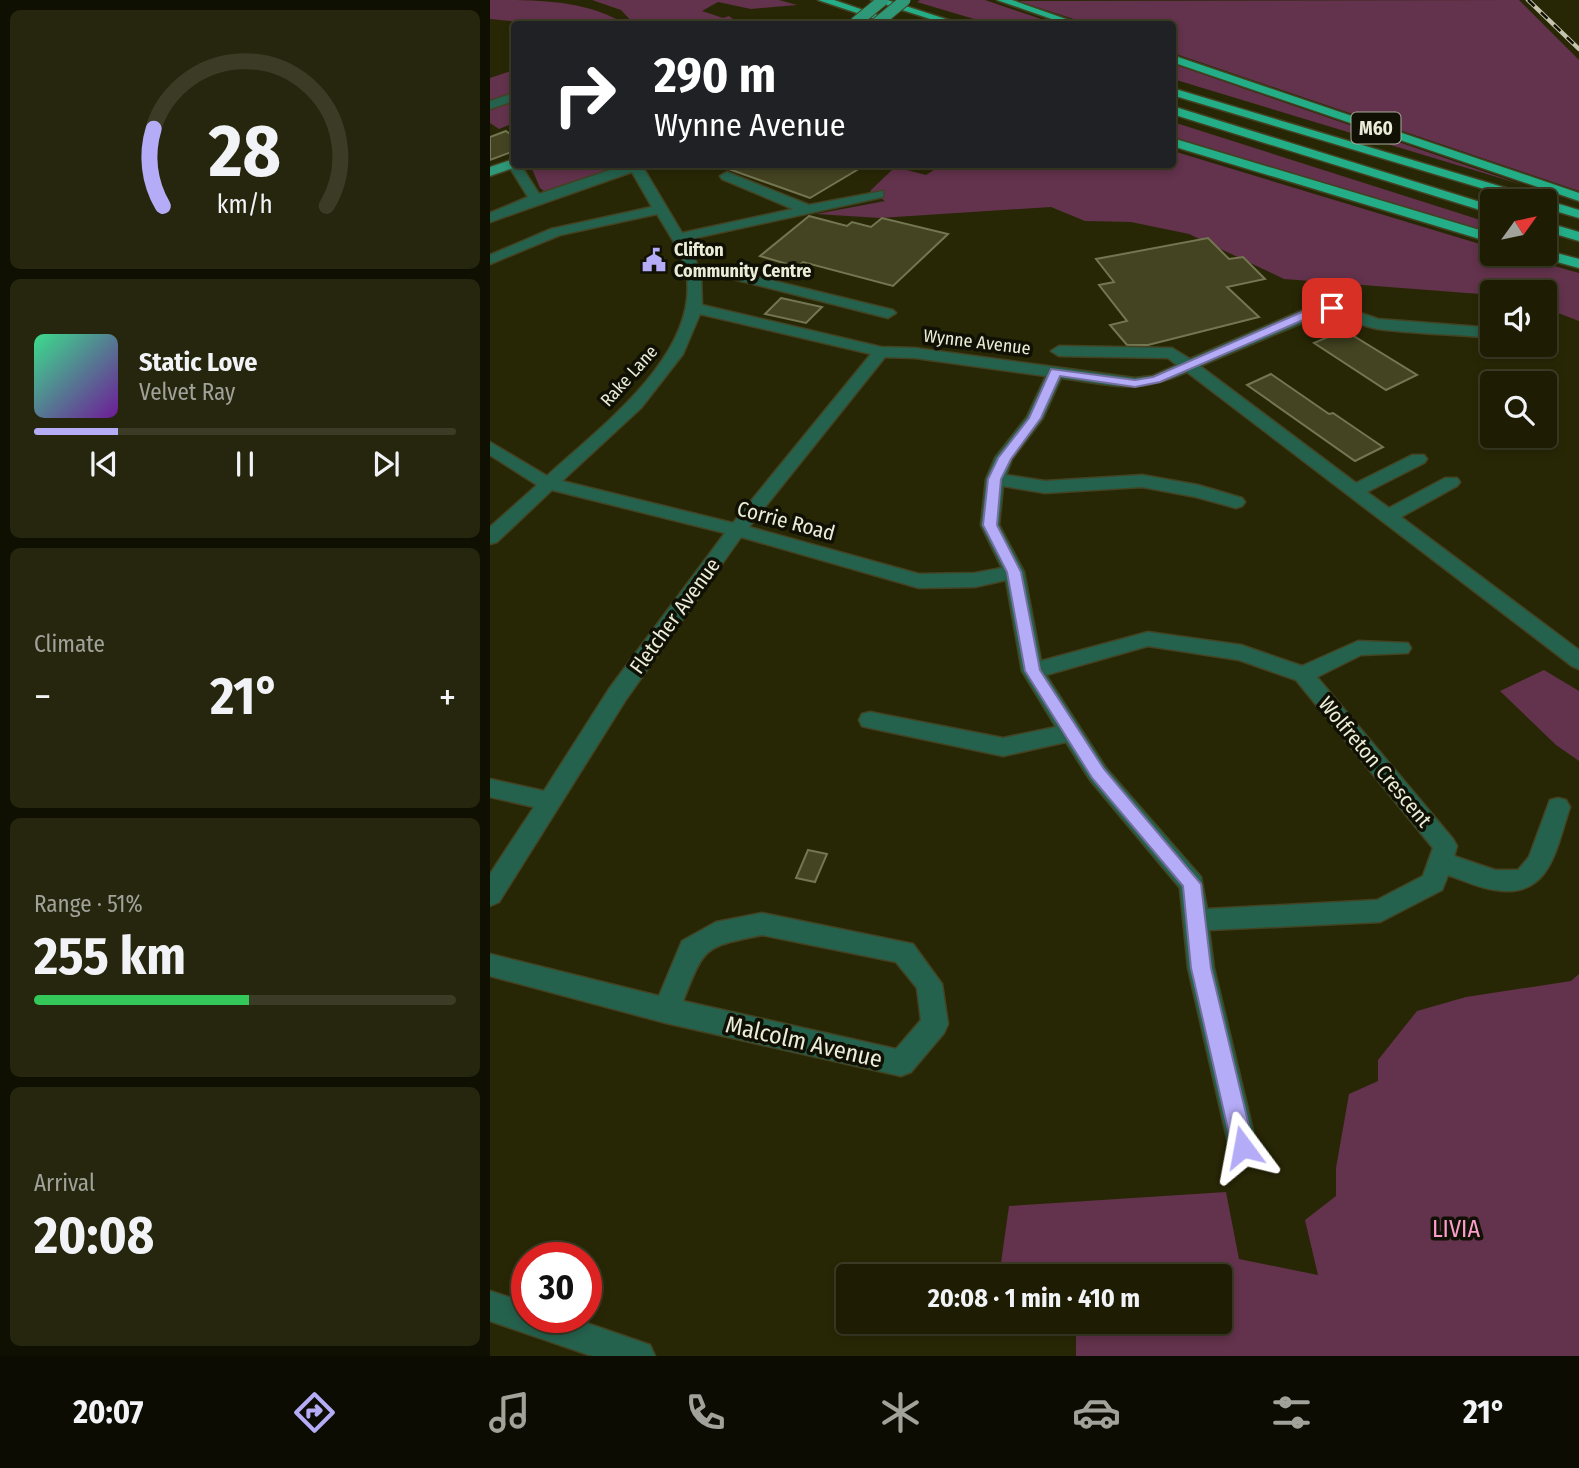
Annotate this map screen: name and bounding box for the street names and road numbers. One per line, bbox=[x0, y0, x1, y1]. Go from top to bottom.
road number: M60 bbox=[1352, 112, 1400, 144]
street label: Wynne Avenue bbox=[922, 325, 1032, 359]
street label: Rake Lane bbox=[596, 341, 662, 411]
street label: Corrie Road bbox=[734, 495, 838, 547]
street label: Fletcher Avenue bbox=[624, 553, 726, 679]
street label: Wolfreton Crescent bbox=[1313, 691, 1437, 833]
street label: Malcolm Avenue bbox=[723, 1010, 885, 1074]

